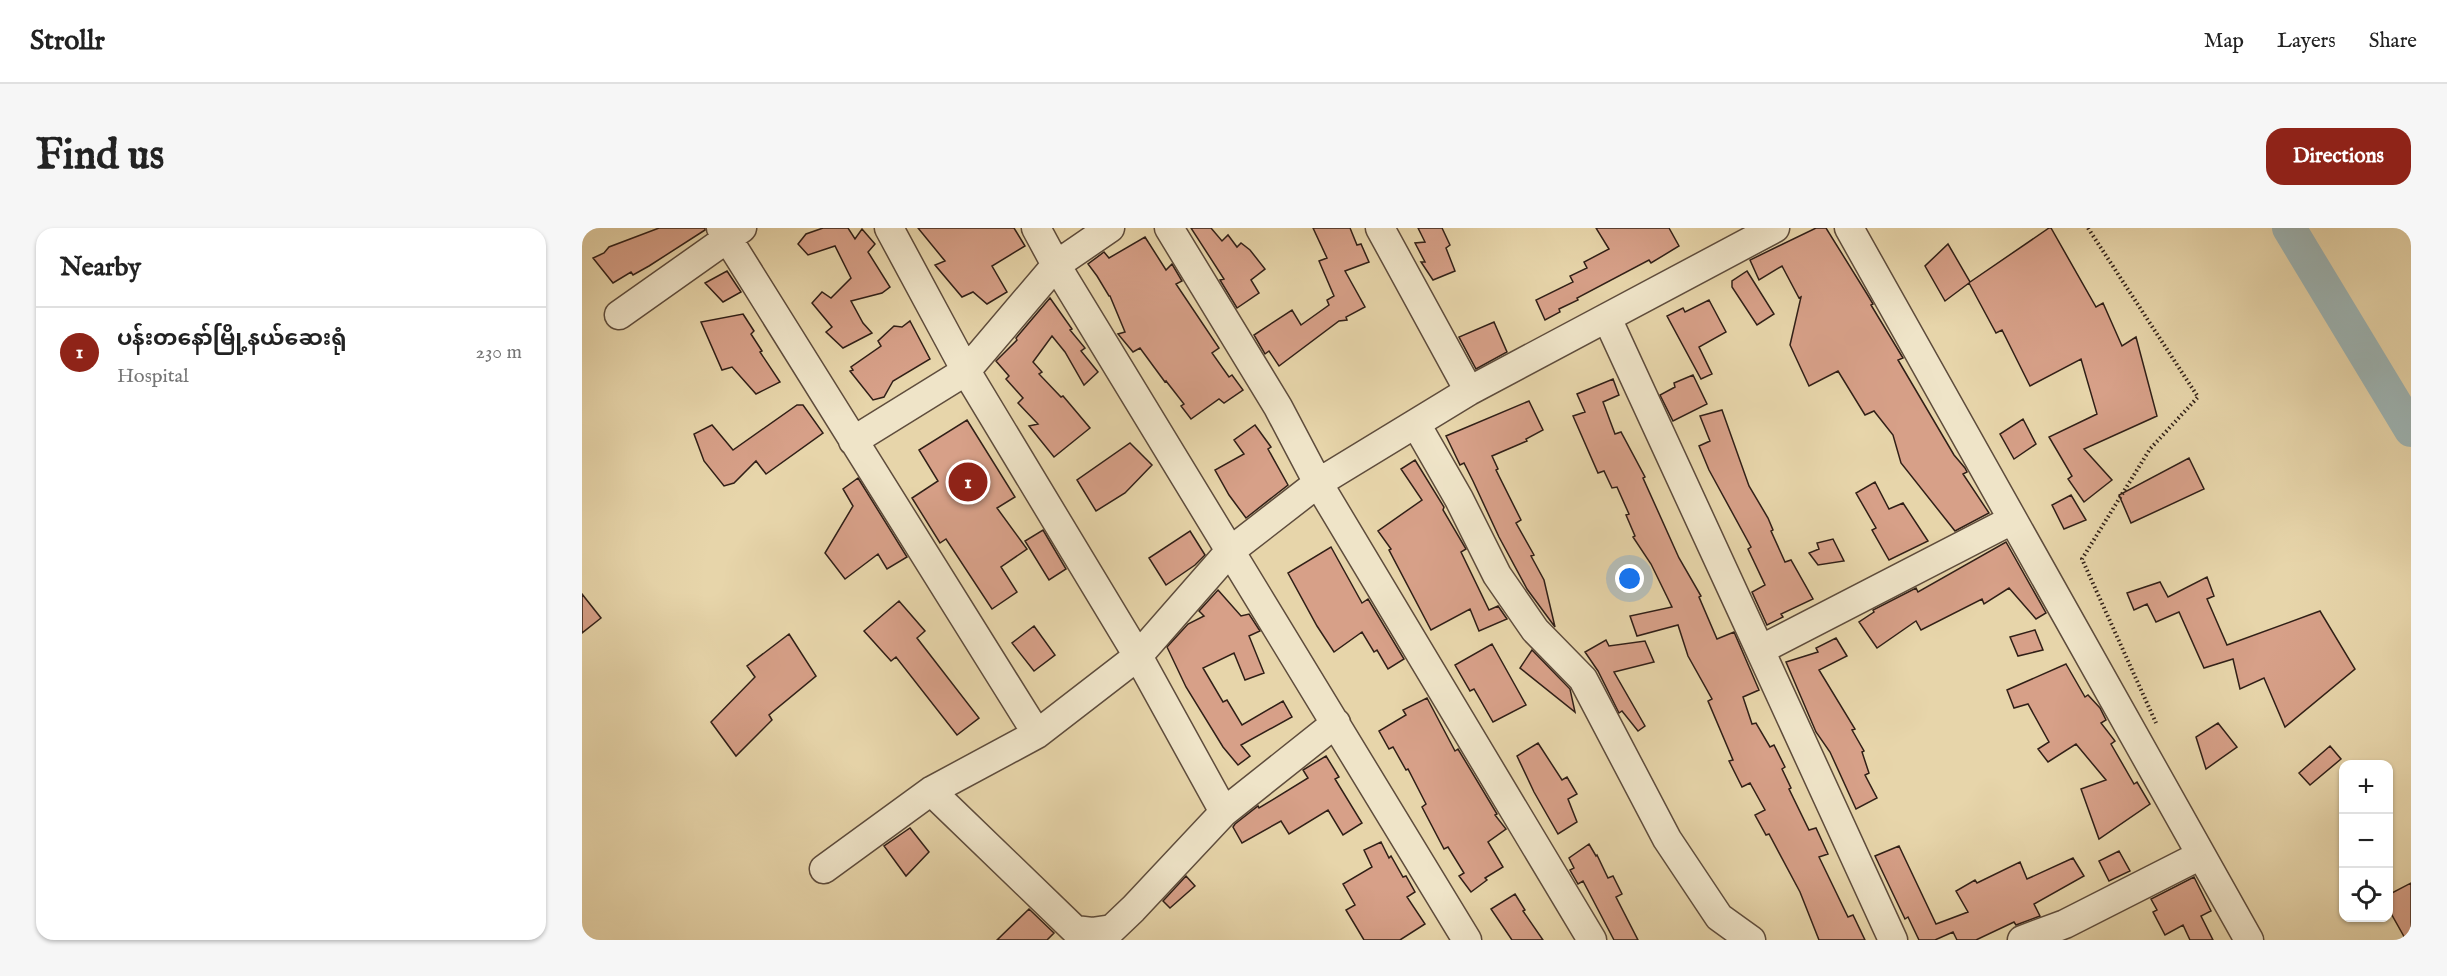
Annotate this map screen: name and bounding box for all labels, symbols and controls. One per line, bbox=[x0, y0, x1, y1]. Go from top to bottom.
text: Strollr bbox=[30, 24, 105, 59]
text: Map bbox=[2204, 28, 2244, 55]
text: Layers bbox=[2277, 28, 2336, 55]
text: Share bbox=[2369, 28, 2417, 55]
button: Directions bbox=[2266, 128, 2411, 185]
text: Find us bbox=[36, 130, 164, 183]
text: Nearby bbox=[60, 251, 141, 284]
text: ပန်းတနော်မြို့နယ်ဆေးရုံ bbox=[117, 325, 347, 353]
text: 1 bbox=[76, 340, 83, 365]
text: 230 m bbox=[476, 340, 522, 365]
text: Hospital bbox=[117, 364, 189, 389]
pin: 1 bbox=[948, 460, 988, 504]
your location bbox=[1615, 564, 1644, 593]
map controls bbox=[2339, 760, 2393, 922]
button: + bbox=[2339, 760, 2393, 814]
button: − bbox=[2339, 814, 2393, 868]
button: locate bbox=[2339, 868, 2393, 922]

